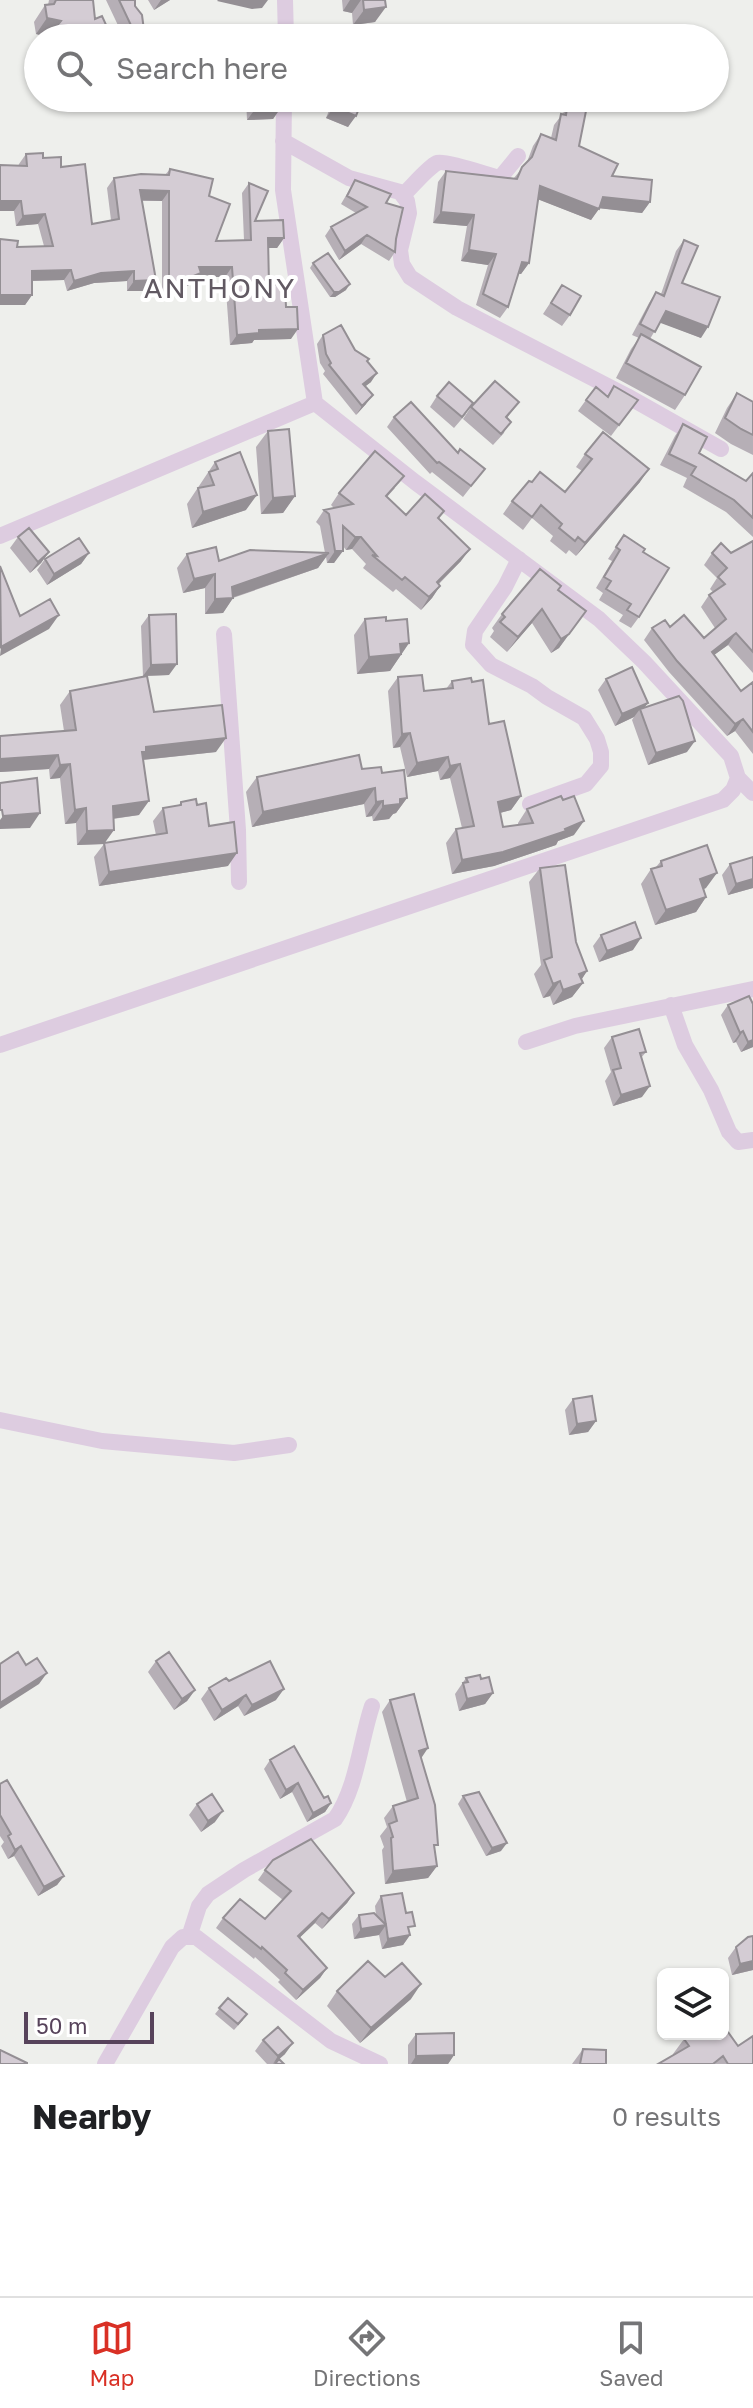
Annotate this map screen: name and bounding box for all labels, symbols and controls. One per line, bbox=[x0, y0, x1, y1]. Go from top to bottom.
search box bbox=[24, 24, 729, 112]
icon: search bbox=[52, 46, 96, 90]
text: Search here bbox=[116, 50, 288, 86]
district label: ANTHONY bbox=[144, 271, 296, 304]
map controls bbox=[657, 1968, 729, 2040]
button: layers bbox=[657, 1968, 729, 2040]
scale bar bbox=[24, 2008, 154, 2044]
text: 50 m bbox=[36, 2012, 87, 2039]
text: Nearby bbox=[32, 2096, 152, 2136]
text: 0 results bbox=[612, 2101, 721, 2132]
tab: Map bbox=[89, 2316, 134, 2391]
tab: Directions bbox=[313, 2316, 421, 2391]
tab: Saved bbox=[599, 2316, 664, 2391]

